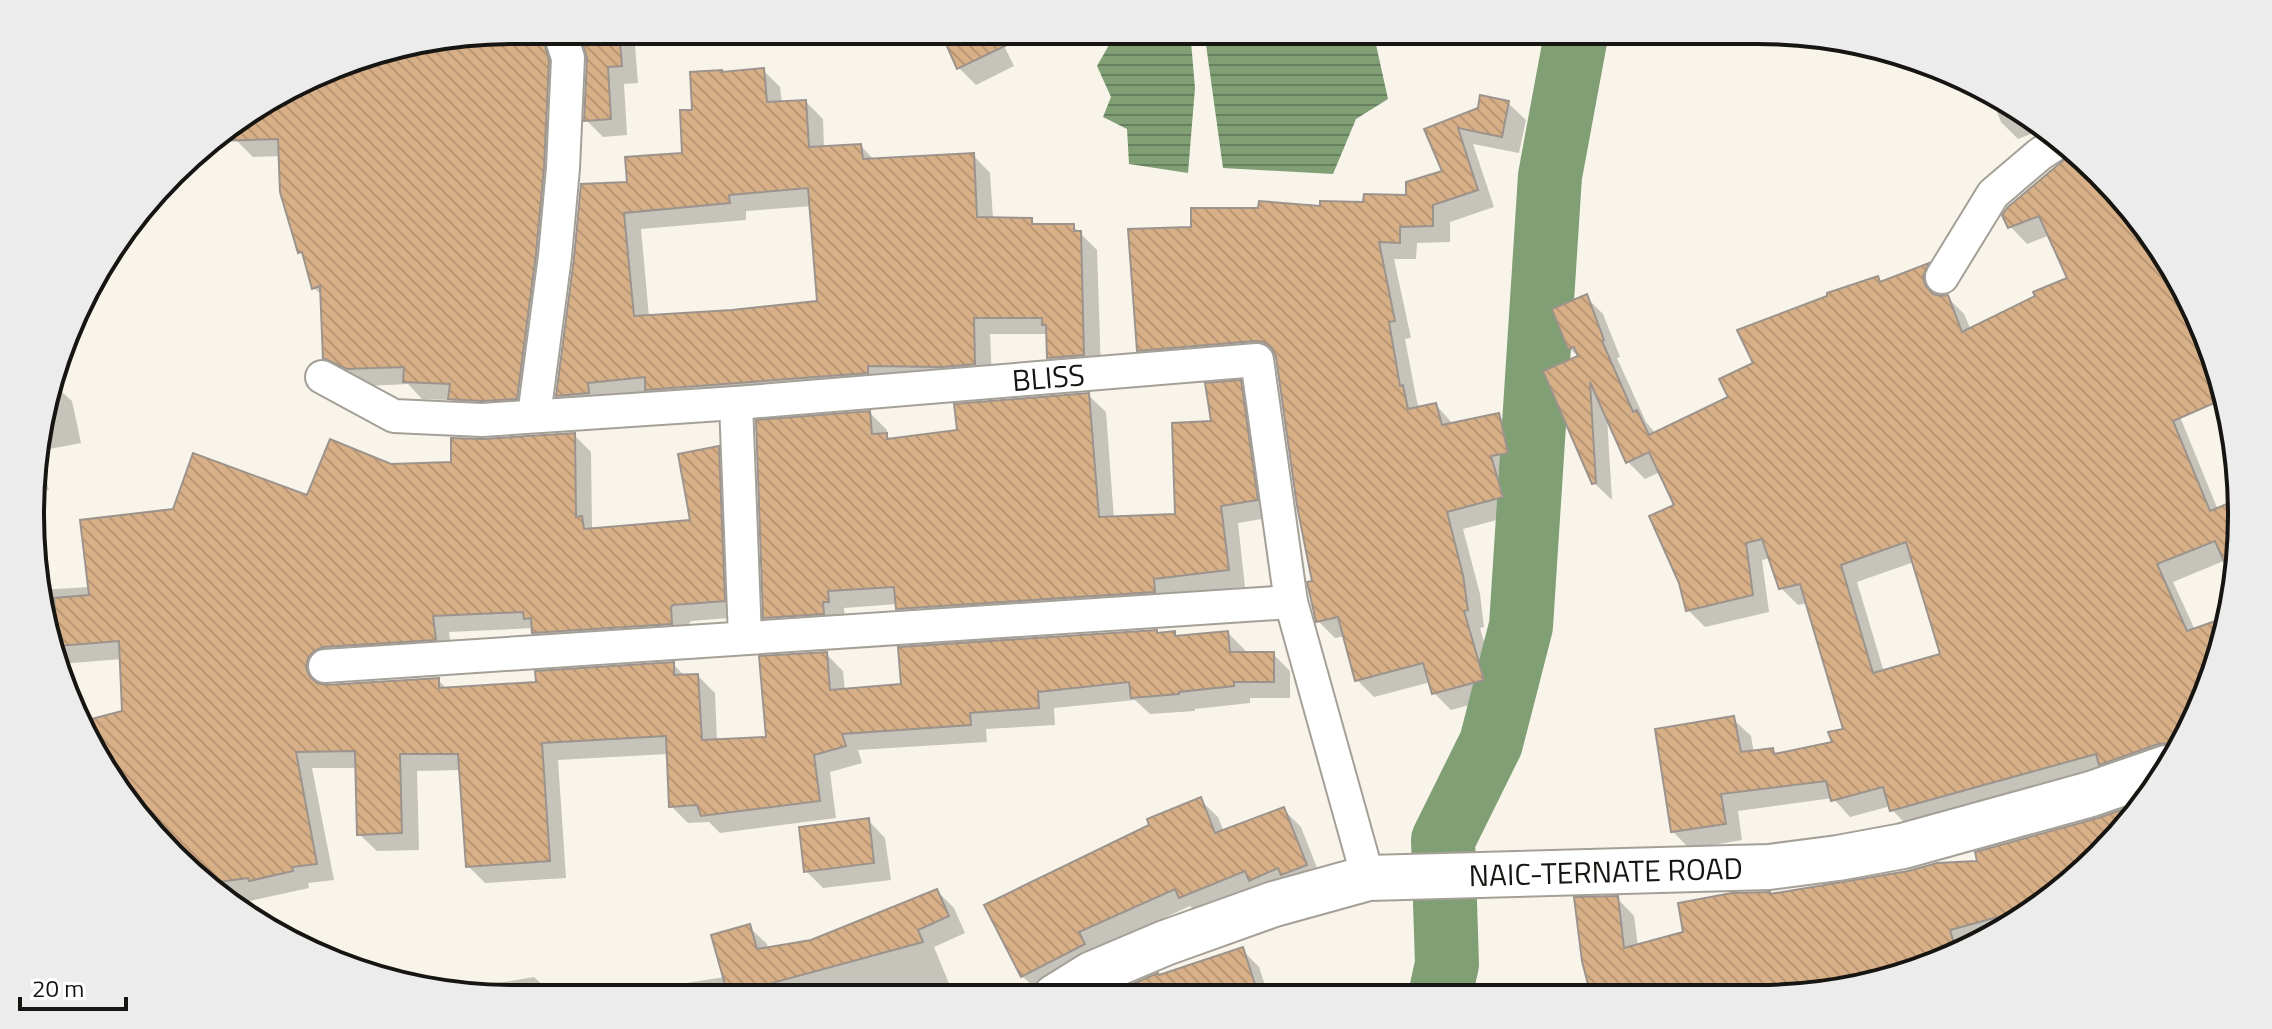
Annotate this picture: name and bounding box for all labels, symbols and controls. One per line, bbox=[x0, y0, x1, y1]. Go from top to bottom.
street label: BLISS bbox=[1010, 351, 1087, 403]
street label: NAIC-TERNATE ROAD bbox=[1468, 845, 1743, 898]
scale bar bbox=[20, 961, 126, 1011]
text: 20 m bbox=[32, 970, 84, 1006]

